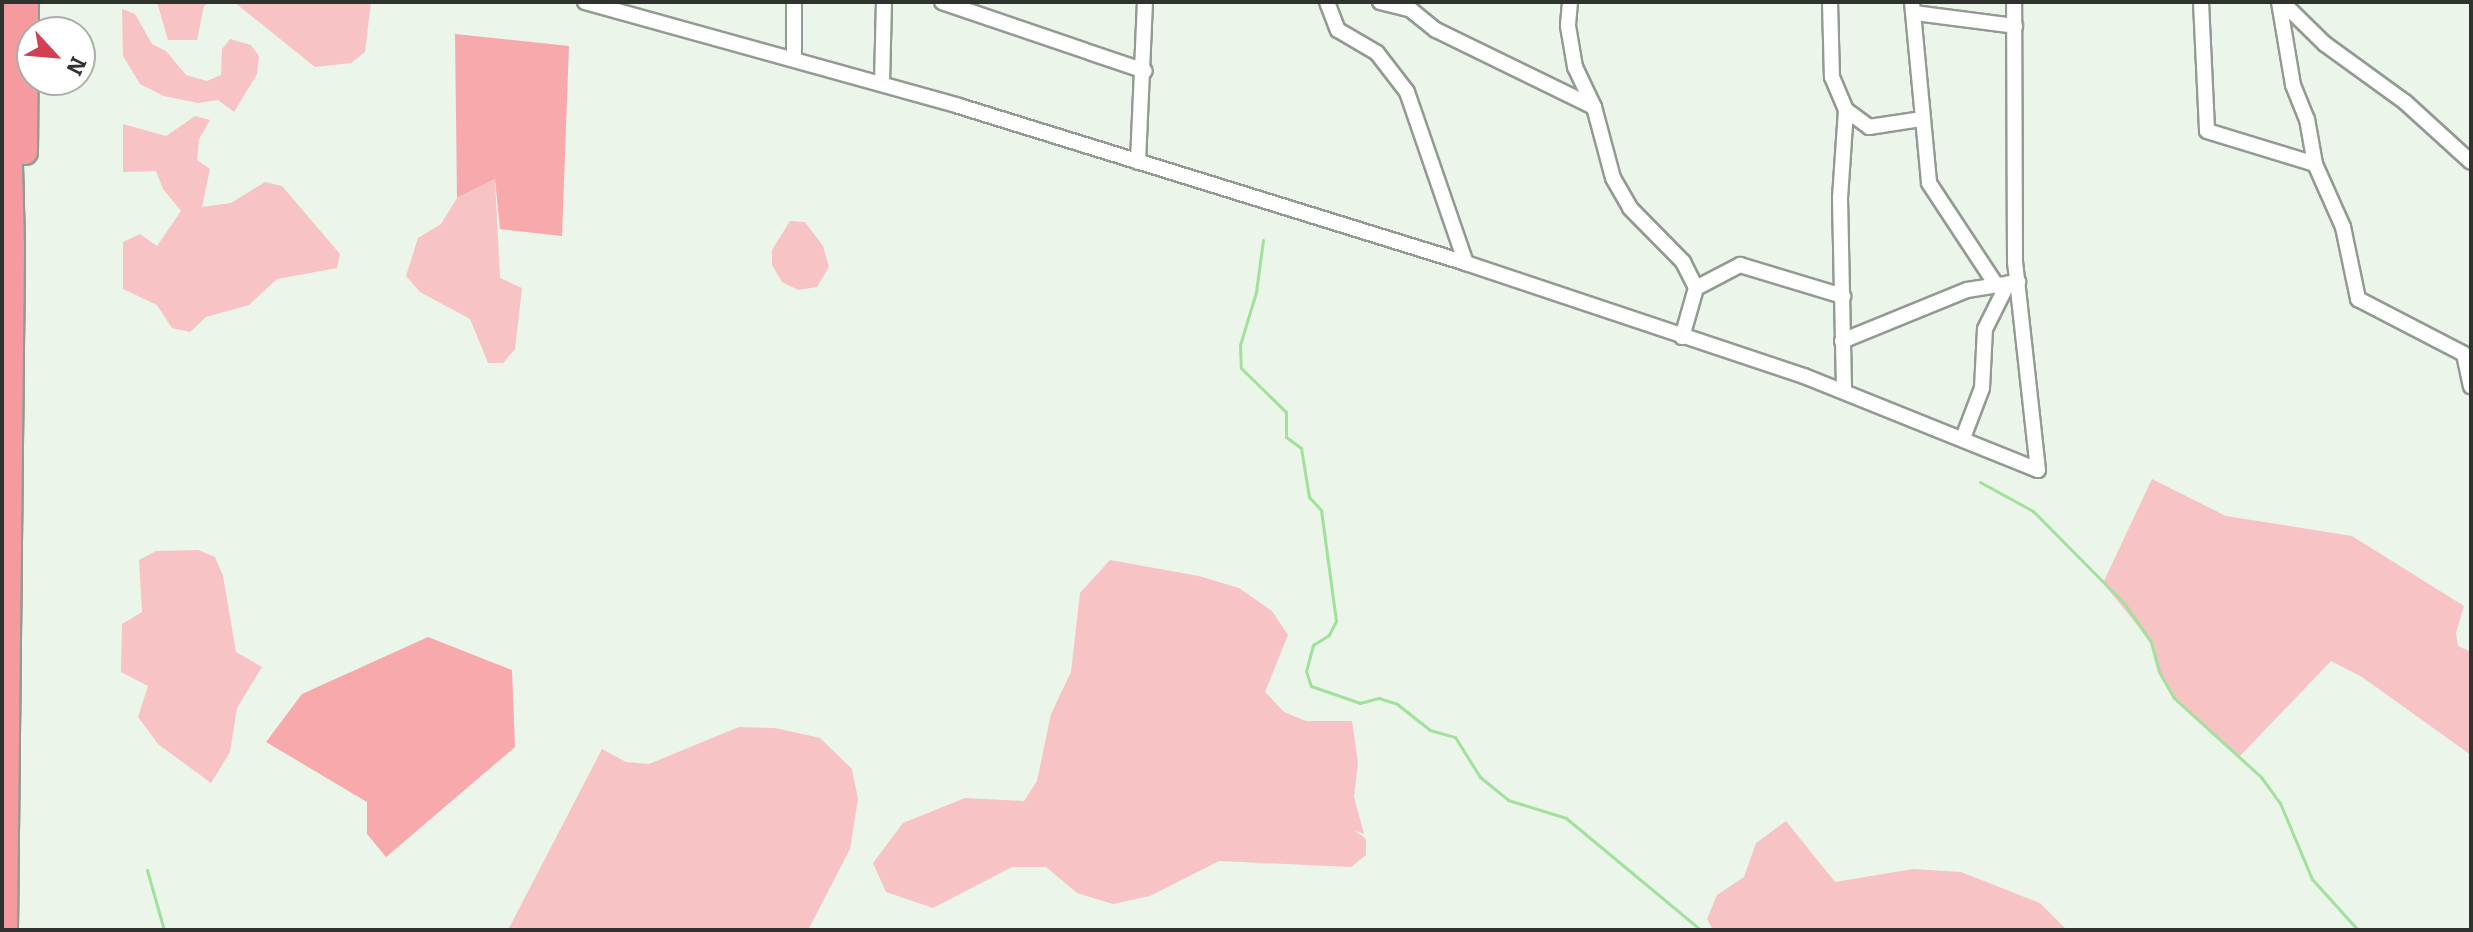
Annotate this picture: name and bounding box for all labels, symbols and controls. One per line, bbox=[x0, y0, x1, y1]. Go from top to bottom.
north arrow bbox=[16, 16, 96, 96]
text: N bbox=[60, 52, 92, 79]

